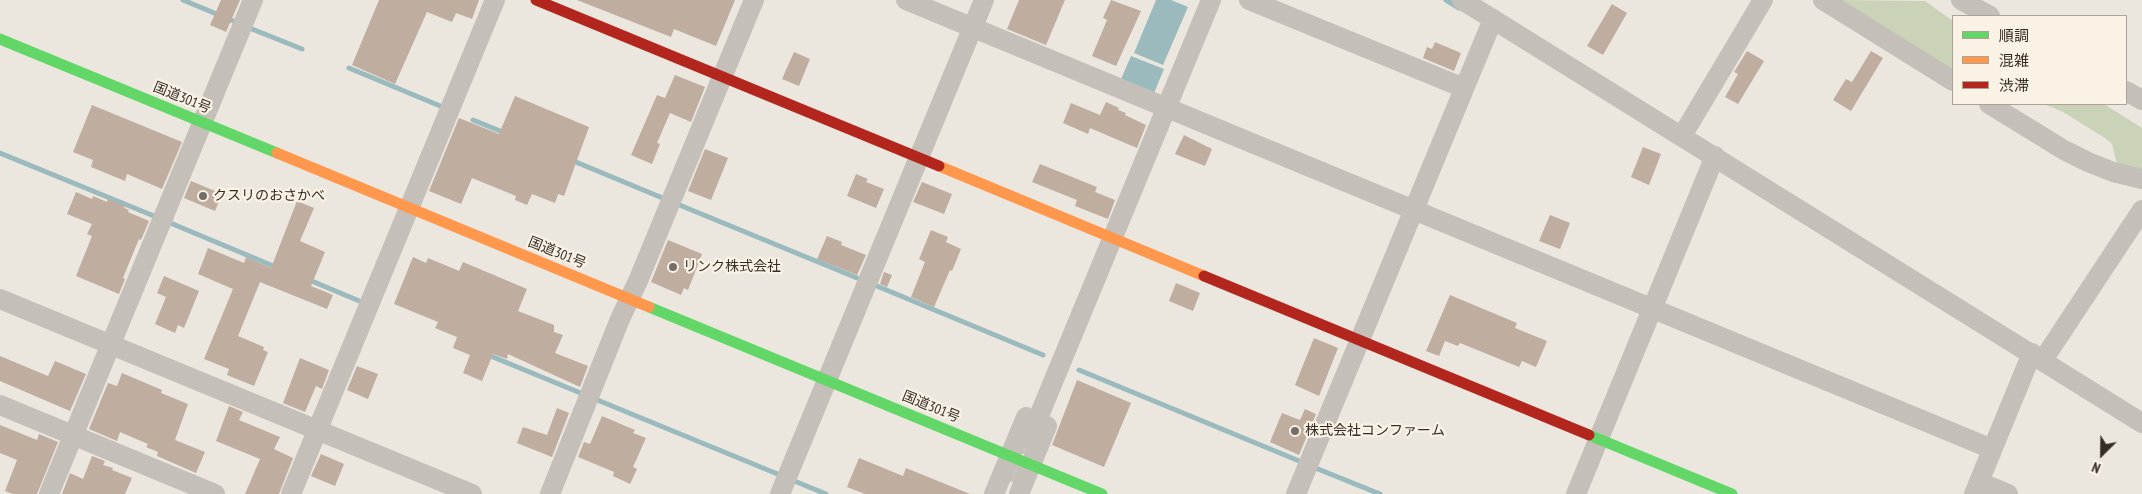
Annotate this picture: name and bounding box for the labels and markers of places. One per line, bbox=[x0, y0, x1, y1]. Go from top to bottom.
place label: クスリのおさかべ bbox=[213, 188, 325, 204]
marker: クスリのおさかべ bbox=[197, 190, 209, 202]
place label: リンク株式会社 bbox=[683, 259, 781, 275]
marker: リンク株式会社 bbox=[667, 261, 679, 273]
place label: 株式会社コンファーム bbox=[1305, 423, 1445, 439]
marker: 株式会社コンファーム bbox=[1289, 425, 1301, 437]

